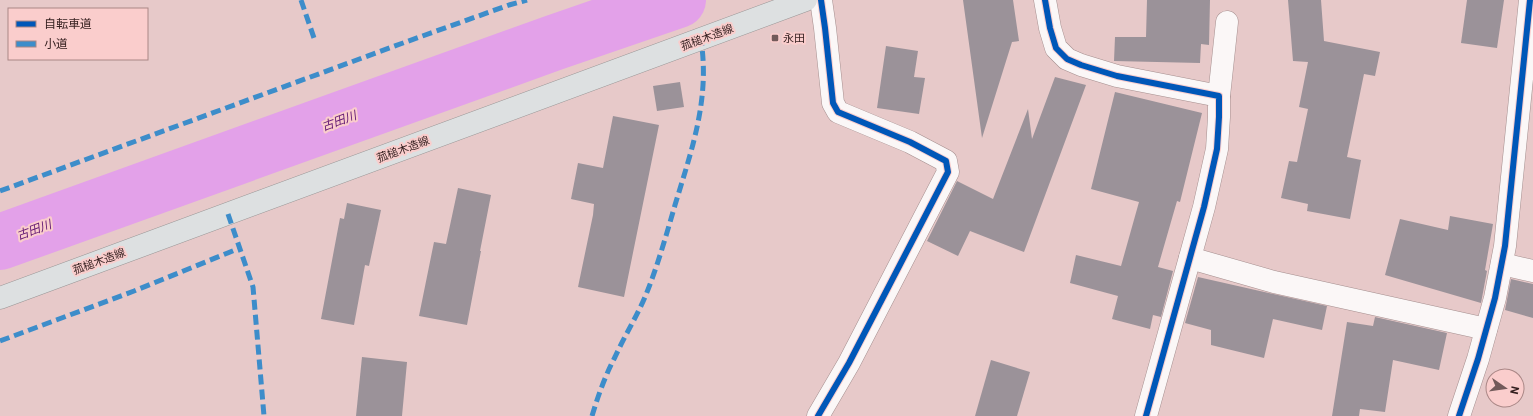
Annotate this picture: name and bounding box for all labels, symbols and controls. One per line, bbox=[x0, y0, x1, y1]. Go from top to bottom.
legend bbox=[8, 8, 148, 60]
text: 自転車道 bbox=[44, 17, 92, 31]
street label: 菰槌木造線 bbox=[679, 22, 735, 53]
place label: 永田 bbox=[783, 32, 805, 45]
marker: 永田 bbox=[770, 33, 780, 43]
text: 小道 bbox=[44, 37, 68, 51]
water label: 古田川 bbox=[320, 108, 360, 134]
street label: 菰槌木造線 bbox=[375, 134, 431, 165]
water label: 古田川 bbox=[15, 217, 55, 243]
street label: 菰槌木造線 bbox=[71, 246, 127, 277]
north arrow bbox=[1485, 368, 1525, 408]
text: N bbox=[1507, 385, 1521, 396]

